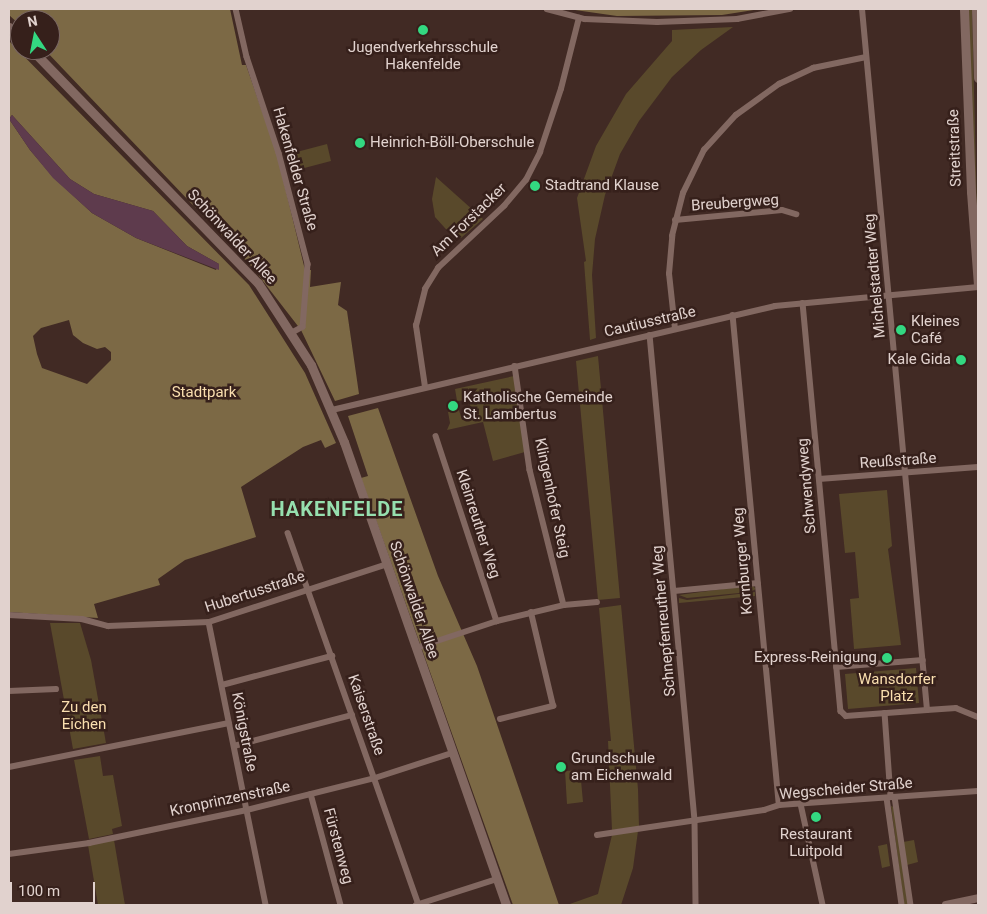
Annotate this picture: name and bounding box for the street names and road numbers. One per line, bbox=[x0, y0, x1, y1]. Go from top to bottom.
street label: Hakenfelder Straße bbox=[269, 105, 321, 233]
street label: Streitstraße bbox=[945, 109, 965, 187]
street label: Am Forstacker bbox=[428, 180, 510, 260]
street label: Schönwalder Allee bbox=[183, 186, 281, 288]
street label: Breubergweg bbox=[691, 191, 779, 215]
street label: Michelstadter Weg bbox=[861, 213, 889, 339]
street label: Cautiusstraße bbox=[603, 303, 697, 341]
street label: Klingenhofer Steig bbox=[531, 436, 573, 560]
street label: Schwendyweg bbox=[794, 438, 820, 534]
street label: Reußstraße bbox=[859, 449, 937, 473]
street label: Kleinreuther Weg bbox=[452, 467, 504, 581]
street label: Kornburger Weg bbox=[729, 507, 757, 615]
street label: Schönwalder Allee bbox=[385, 539, 443, 661]
street label: Schnepfenreuther Weg bbox=[648, 545, 680, 697]
street label: Hubertusstraße bbox=[203, 567, 307, 617]
street label: Kaiserstraße bbox=[344, 672, 388, 758]
street label: Königstraße bbox=[227, 691, 261, 773]
street label: Wegscheider Straße bbox=[779, 774, 913, 804]
street label: Kronprinzenstraße bbox=[168, 777, 292, 821]
street label: Fürstenweg bbox=[319, 806, 357, 886]

